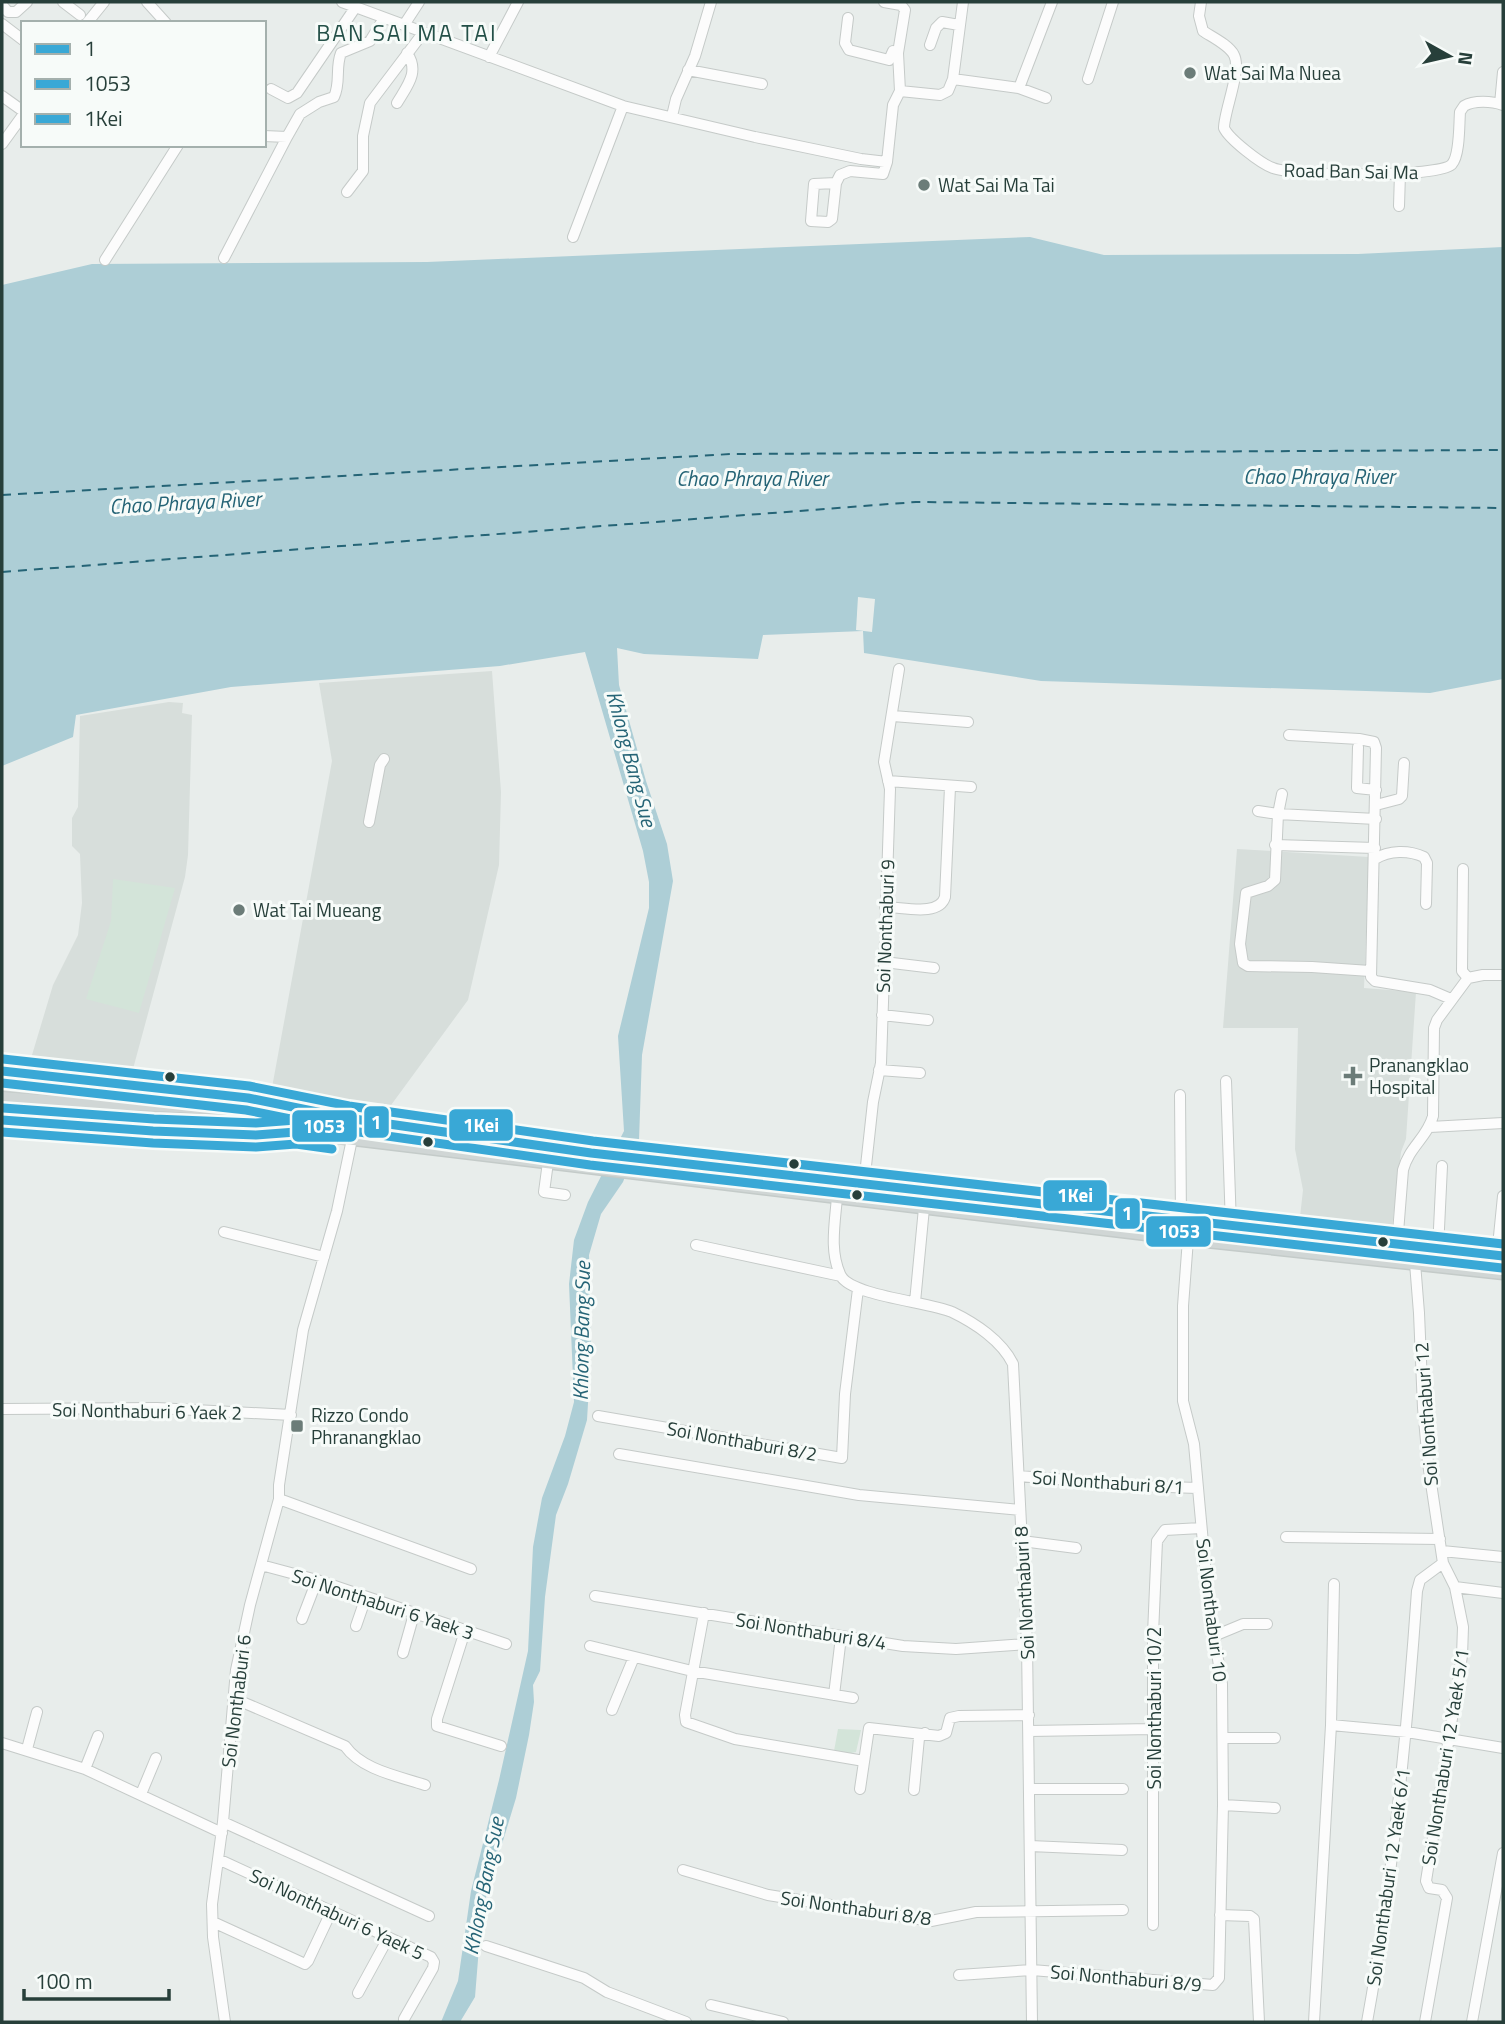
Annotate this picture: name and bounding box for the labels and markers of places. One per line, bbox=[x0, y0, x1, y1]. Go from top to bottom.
place label: Wat Sai Ma Nuea bbox=[1204, 58, 1341, 87]
marker: Wat Sai Ma Nuea bbox=[1182, 65, 1198, 81]
place label: Wat Sai Ma Tai bbox=[938, 170, 1055, 199]
marker: Wat Sai Ma Tai bbox=[916, 177, 932, 193]
place label: Wat Tai Mueang bbox=[253, 895, 381, 924]
marker: Wat Tai Mueang bbox=[231, 902, 247, 918]
place label: Pranangklao Hospital bbox=[1369, 1050, 1469, 1101]
marker: Pranangklao Hospital bbox=[1343, 1066, 1363, 1086]
unlabelled marker bbox=[163, 1070, 177, 1084]
unlabelled marker bbox=[421, 1135, 435, 1149]
unlabelled marker bbox=[787, 1157, 801, 1171]
unlabelled marker bbox=[850, 1188, 864, 1202]
unlabelled marker bbox=[1376, 1235, 1390, 1249]
place label: Rizzo Condo Phranangklao bbox=[311, 1400, 421, 1451]
marker: Rizzo Condo Phranangklao bbox=[289, 1418, 305, 1434]

